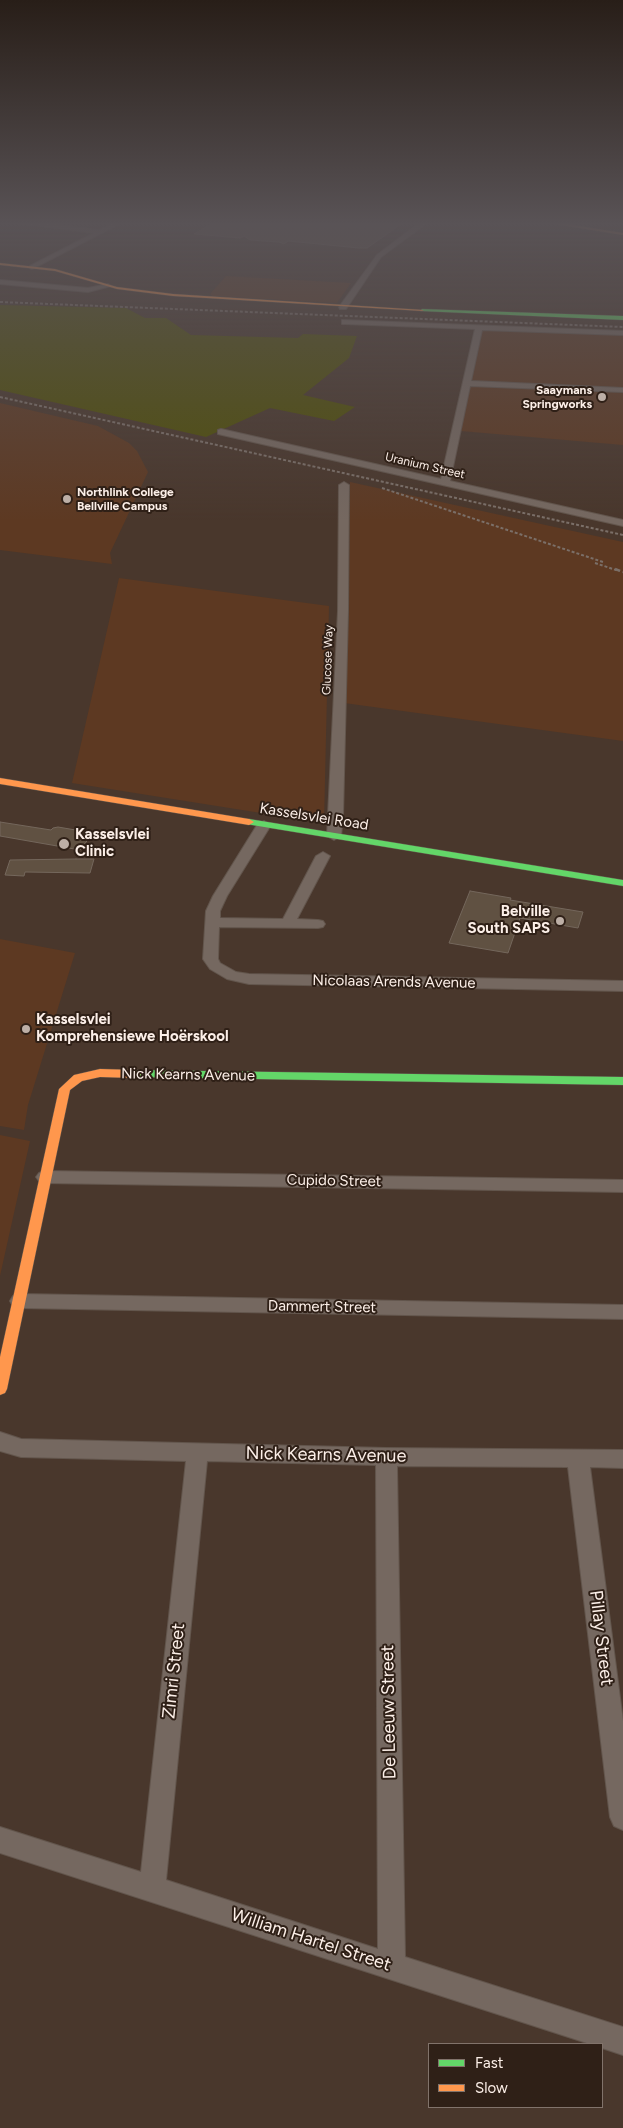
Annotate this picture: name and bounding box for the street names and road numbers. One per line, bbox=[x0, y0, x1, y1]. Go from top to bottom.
street label: Uranium Street bbox=[384, 450, 466, 482]
street label: Glucose Way bbox=[320, 625, 336, 695]
street label: Kasselsvlei Road bbox=[258, 799, 370, 835]
street label: Nicolaas Arends Avenue bbox=[312, 972, 476, 992]
street label: Nick Kearns Avenue bbox=[121, 1065, 255, 1085]
street label: Cupido Street bbox=[286, 1171, 382, 1191]
street label: Dammert Street bbox=[268, 1297, 376, 1317]
street label: Nick Kearns Avenue bbox=[245, 1443, 407, 1467]
street label: Pillay Street bbox=[584, 1589, 618, 1687]
street label: Zimri Street bbox=[158, 1622, 190, 1720]
street label: De Leeuw Street bbox=[377, 1644, 401, 1780]
street label: William Hartel Street bbox=[228, 1904, 394, 1976]

